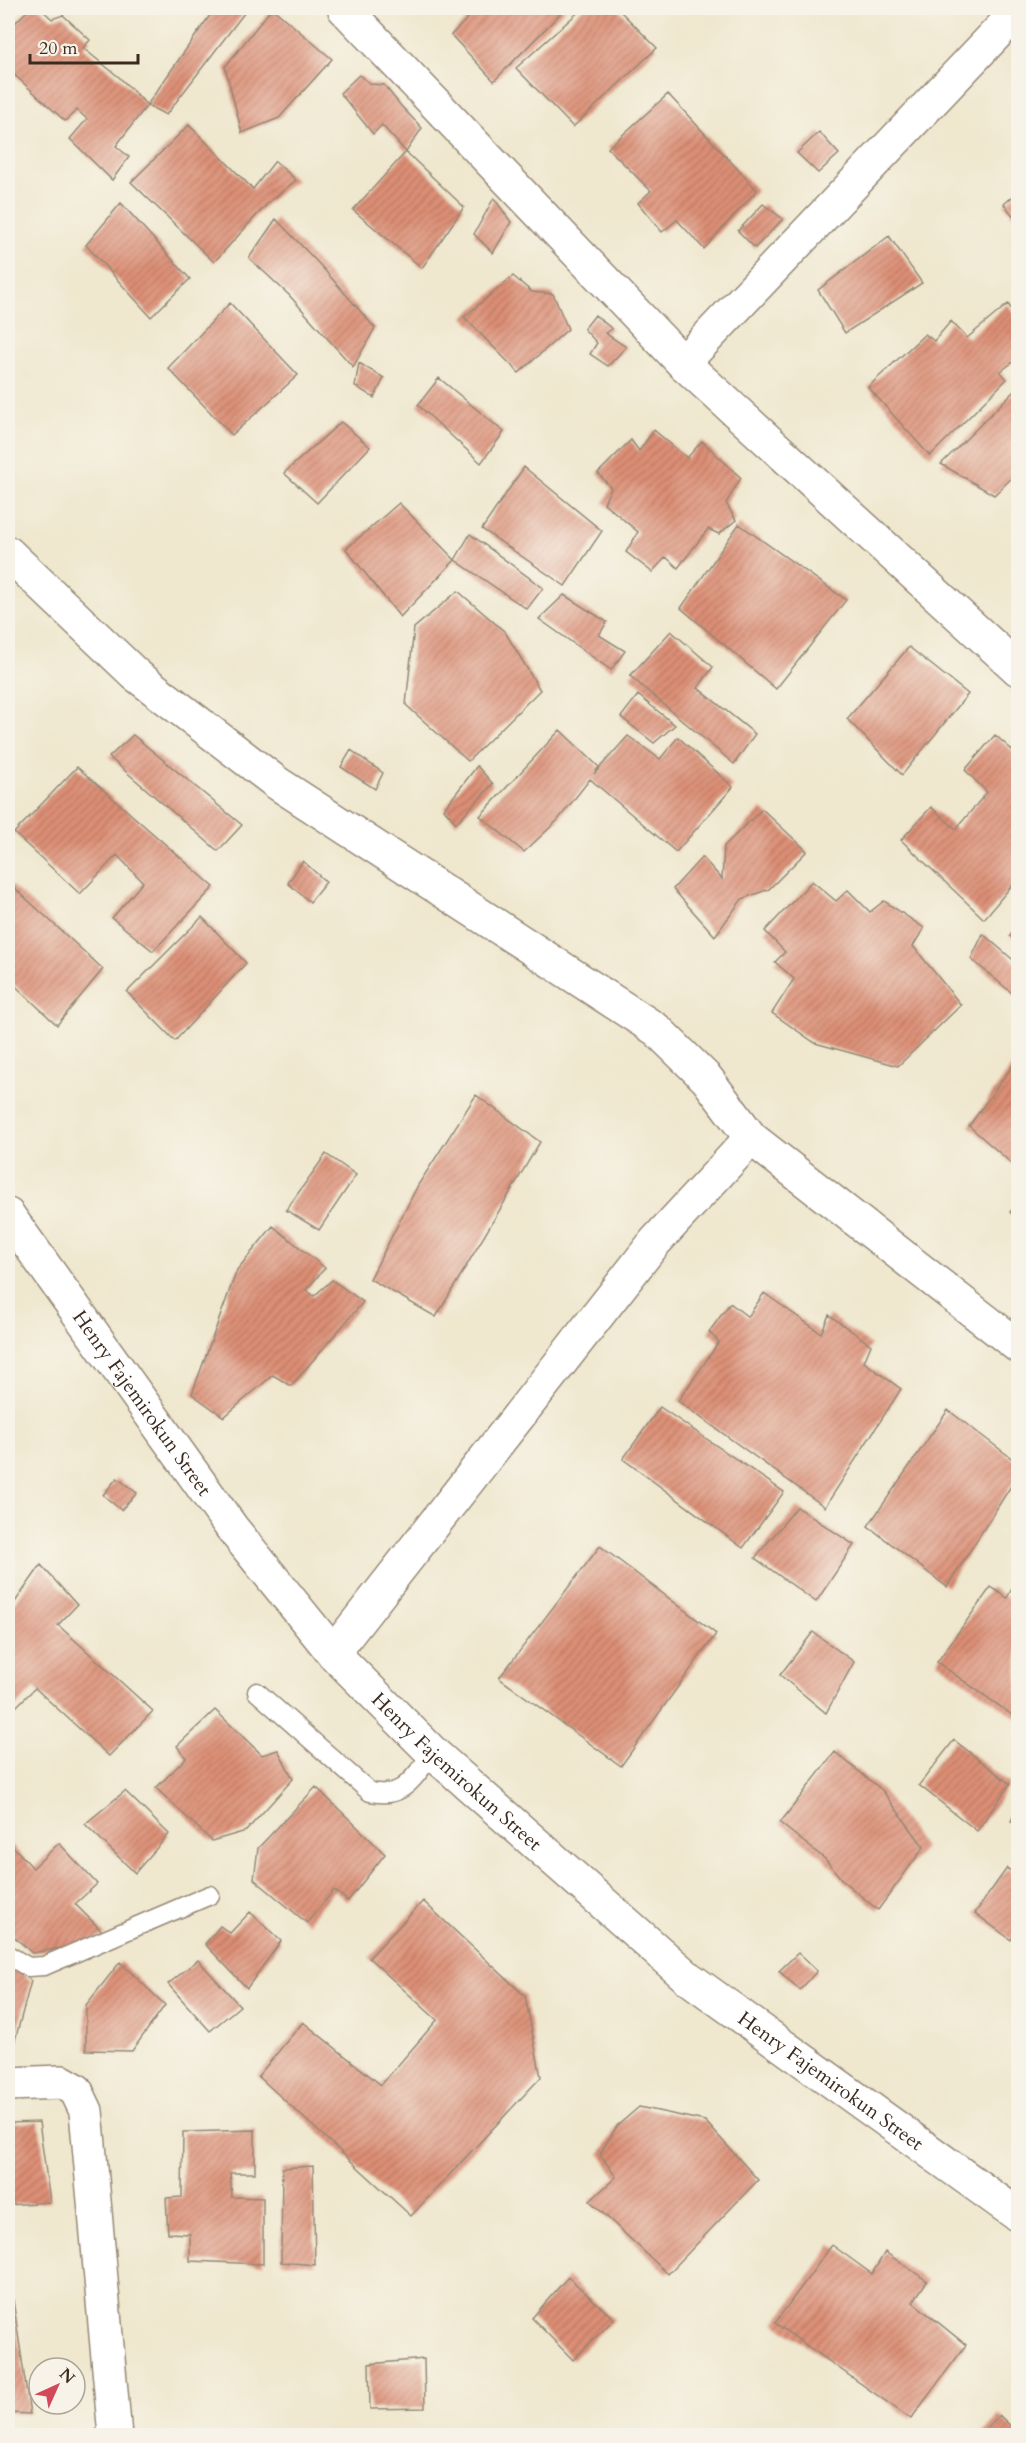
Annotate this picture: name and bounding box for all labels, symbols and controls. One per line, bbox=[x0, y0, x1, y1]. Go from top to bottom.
scale bar bbox=[30, 27, 138, 65]
text: 20 m bbox=[39, 36, 78, 61]
street label: Henry Fajemirokun Street bbox=[67, 1305, 219, 1502]
street label: Henry Fajemirokun Street bbox=[366, 1686, 548, 1857]
street label: Henry Fajemirokun Street bbox=[733, 2005, 930, 2157]
north arrow bbox=[27, 2356, 87, 2416]
text: N bbox=[54, 2363, 80, 2389]

